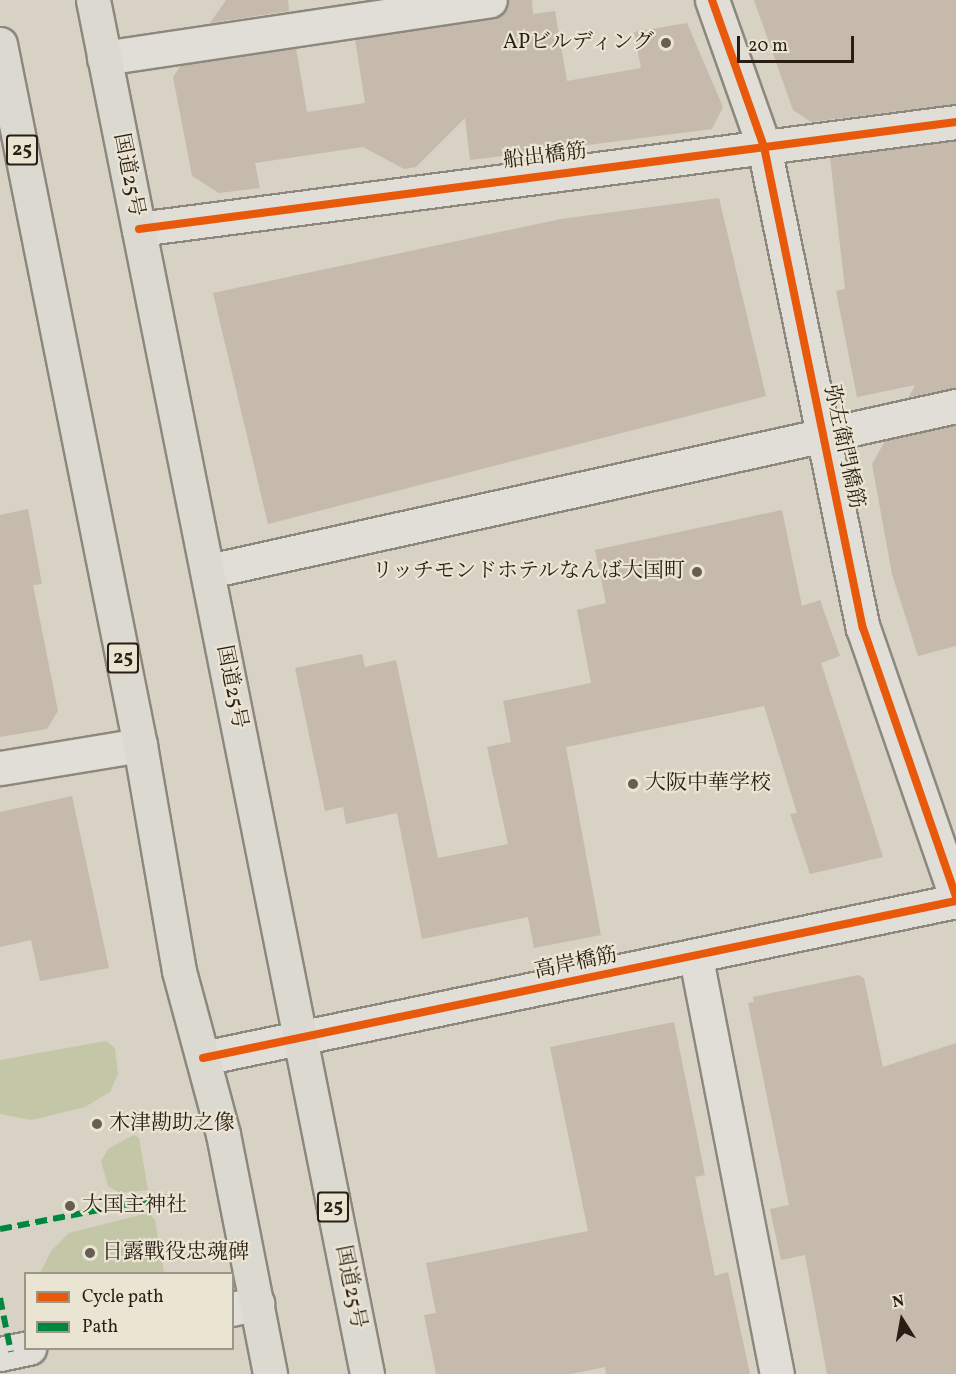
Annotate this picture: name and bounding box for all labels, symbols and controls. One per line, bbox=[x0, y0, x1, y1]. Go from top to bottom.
scale bar bbox=[740, 24, 857, 62]
place label: APビルディング bbox=[501, 30, 654, 56]
text: 20 m bbox=[748, 34, 788, 59]
marker: APビルディング bbox=[659, 36, 673, 50]
street label: 国道25号 bbox=[108, 131, 148, 219]
road number: 25 bbox=[5, 133, 38, 167]
street label: 船出橋筋 bbox=[502, 139, 588, 175]
street label: 弥左衛門橋筋 bbox=[818, 383, 868, 511]
place label: リッチモンドホテルなんば大国町 bbox=[370, 559, 685, 585]
marker: リッチモンドホテルなんば大国町 bbox=[690, 565, 704, 579]
road number: 25 bbox=[106, 641, 140, 675]
street label: 国道25号 bbox=[211, 643, 251, 731]
place label: 大阪中華学校 bbox=[645, 771, 771, 797]
marker: 大阪中華学校 bbox=[626, 777, 640, 791]
street label: 高岸橋筋 bbox=[532, 943, 620, 985]
place label: 木津勘助之像 bbox=[109, 1111, 235, 1137]
marker: 木津勘助之像 bbox=[90, 1117, 104, 1131]
road number: 25 bbox=[316, 1190, 350, 1224]
place label: 大国主神社 bbox=[82, 1193, 187, 1219]
marker: 大国主神社 bbox=[63, 1199, 77, 1213]
place label: 日露戰役忠魂碑 bbox=[102, 1240, 249, 1266]
street label: 国道25号 bbox=[330, 1243, 370, 1331]
marker: 日露戰役忠魂碑 bbox=[83, 1246, 97, 1260]
legend bbox=[24, 1272, 234, 1350]
text: Cycle path bbox=[82, 1285, 164, 1310]
north arrow bbox=[872, 1290, 932, 1350]
text: N bbox=[891, 1290, 906, 1314]
text: Path bbox=[82, 1315, 118, 1340]

